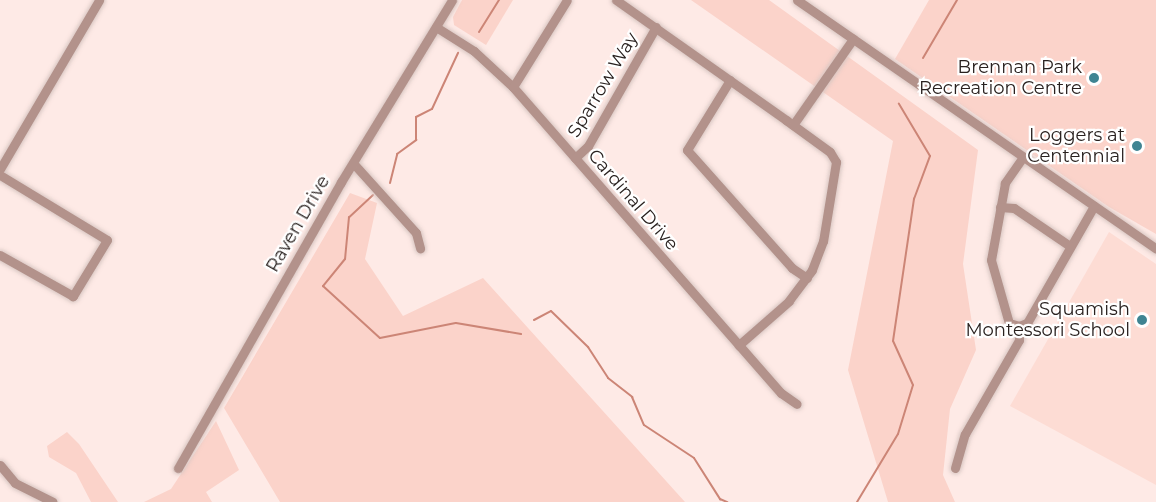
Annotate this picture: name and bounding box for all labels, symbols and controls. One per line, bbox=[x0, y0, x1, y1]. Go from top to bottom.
street label: Sparrow Way bbox=[563, 29, 643, 141]
place label: Brennan Park Recreation Centre bbox=[919, 57, 1082, 100]
marker: Brennan Park Recreation Centre bbox=[1087, 71, 1101, 85]
place label: Loggers at Centennial bbox=[1027, 125, 1125, 168]
marker: Loggers at Centennial bbox=[1130, 139, 1144, 153]
street label: Cardinal Drive bbox=[583, 145, 683, 255]
street label: Raven Drive bbox=[262, 172, 334, 276]
place label: Squamish Montessori School bbox=[965, 299, 1130, 342]
marker: Squamish Montessori School bbox=[1135, 313, 1149, 327]

